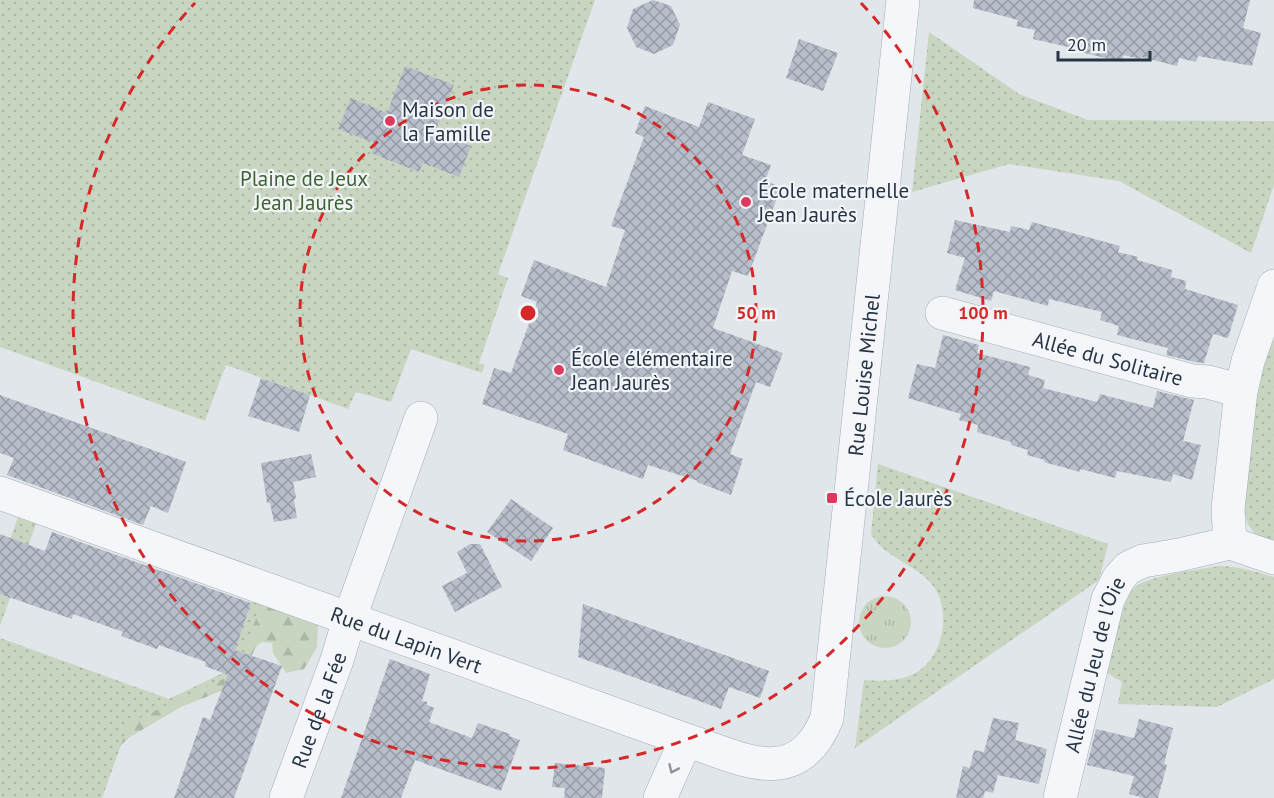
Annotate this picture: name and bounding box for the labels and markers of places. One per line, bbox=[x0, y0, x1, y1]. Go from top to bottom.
place label: Maison de la Famille bbox=[402, 96, 494, 147]
marker: Maison de la Famille bbox=[383, 114, 397, 128]
place label: École maternelle Jean Jaurès bbox=[757, 177, 909, 228]
marker: École maternelle Jean Jaurès bbox=[739, 195, 753, 209]
centre of rings bbox=[518, 303, 538, 323]
place label: École élémentaire Jean Jaurès bbox=[570, 345, 733, 396]
marker: École élémentaire Jean Jaurès bbox=[552, 363, 566, 377]
place label: École Jaurès bbox=[844, 485, 952, 512]
marker: École Jaurès bbox=[825, 491, 839, 505]

